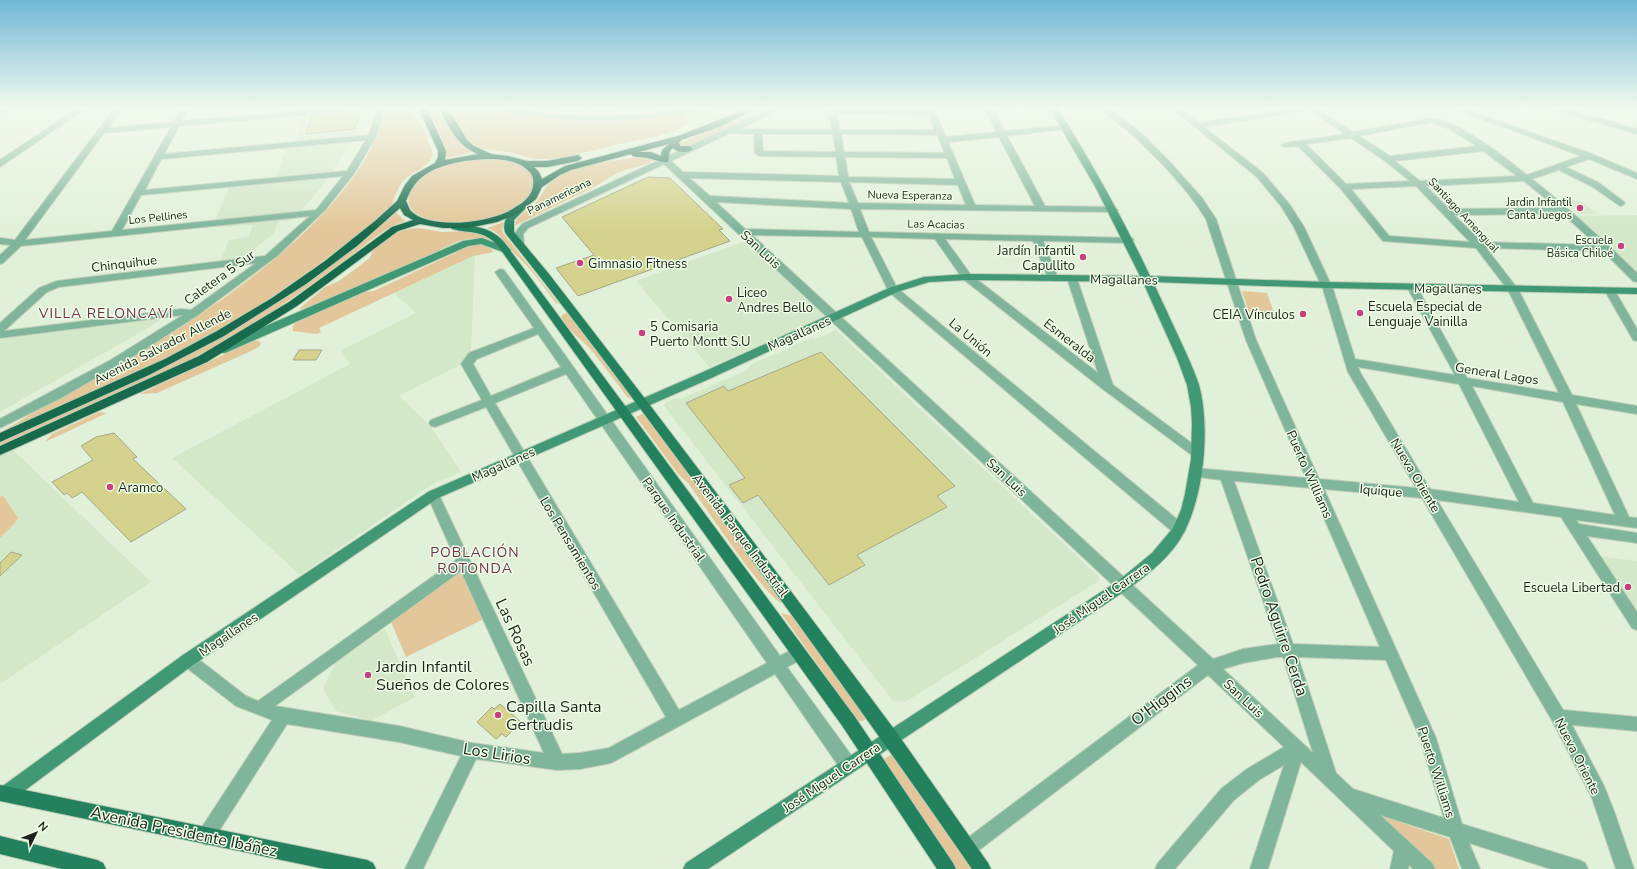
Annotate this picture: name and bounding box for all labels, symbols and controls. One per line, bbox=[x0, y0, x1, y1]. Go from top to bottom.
street label: Panamericana bbox=[525, 174, 594, 218]
street label: Santiago Amengual bbox=[1425, 174, 1503, 257]
street label: Nueva Esperanza bbox=[867, 187, 953, 204]
place label: Jardin Infantil Canta Juegos bbox=[1505, 195, 1573, 223]
marker: Jardin Infantil Canta Juegos bbox=[1575, 203, 1585, 213]
street label: Los Pellines bbox=[128, 207, 188, 228]
street label: Las Acacias bbox=[907, 216, 965, 233]
street label: San Luis bbox=[736, 226, 784, 273]
place label: Escuela Básica Chiloé bbox=[1547, 233, 1613, 261]
marker: Escuela Básica Chiloé bbox=[1616, 241, 1626, 251]
place label: Jardín Infantil Capullito bbox=[996, 242, 1075, 275]
street label: Caletera 5 Sur bbox=[181, 246, 259, 310]
street label: Chinquihue bbox=[90, 251, 158, 277]
marker: Jardín Infantil Capullito bbox=[1078, 252, 1088, 262]
place label: Gimnasio Fitness bbox=[588, 255, 687, 273]
marker: Gimnasio Fitness bbox=[575, 258, 585, 268]
street label: Magallanes bbox=[1090, 270, 1158, 290]
street label: Magallanes bbox=[1414, 279, 1482, 299]
place label: Liceo Andres Bello bbox=[737, 284, 813, 317]
marker: Liceo Andres Bello bbox=[724, 294, 734, 304]
place label: Escuela Especial de Lenguaje Vainilla bbox=[1368, 298, 1482, 331]
district label: VILLA RELONCAVÍ bbox=[38, 304, 174, 323]
street label: Avenida Salvador Allende bbox=[91, 304, 234, 389]
place label: CEIA Vínculos bbox=[1213, 306, 1295, 324]
marker: Escuela Especial de Lenguaje Vainilla bbox=[1355, 308, 1365, 318]
marker: CEIA Vínculos bbox=[1298, 309, 1308, 319]
street label: Magallanes bbox=[765, 312, 834, 356]
street label: La Unión bbox=[945, 314, 996, 361]
street label: Esmeralda bbox=[1040, 315, 1099, 367]
place label: 5 Comisaria Puerto Montt S.U bbox=[650, 318, 750, 351]
marker: 5 Comisaria Puerto Montt S.U bbox=[637, 328, 647, 338]
street label: General Lagos bbox=[1454, 358, 1540, 389]
street label: Puerto Williams bbox=[1282, 427, 1337, 521]
street label: Nueva Oriente bbox=[1386, 435, 1445, 516]
street label: Magallanes bbox=[469, 443, 538, 487]
street label: San Luis bbox=[982, 454, 1030, 501]
street label: Avenida Parque Industrial bbox=[688, 470, 793, 601]
street label: Parque Industrial bbox=[637, 474, 709, 565]
place label: Aramco bbox=[118, 479, 163, 497]
street label: Iquique bbox=[1359, 480, 1403, 502]
marker: Aramco bbox=[105, 482, 115, 492]
street label: Los Pensamientos bbox=[535, 494, 605, 593]
district label: POBLACIÓN ROTONDA bbox=[430, 543, 520, 578]
street label: Pedro Aguirre Cerda bbox=[1245, 554, 1313, 699]
street label: José Miguel Carrera bbox=[1049, 559, 1153, 640]
place label: Escuela Libertad bbox=[1523, 579, 1620, 597]
marker: Escuela Libertad bbox=[1623, 582, 1633, 592]
street label: Las Rosas bbox=[490, 595, 540, 670]
street label: Magallanes bbox=[195, 608, 262, 661]
place label: Jardin Infantil Sueños de Colores bbox=[375, 656, 510, 696]
marker: Jardin Infantil Sueños de Colores bbox=[363, 670, 373, 680]
street label: O'Higgins bbox=[1127, 671, 1197, 731]
street label: San Luis bbox=[1219, 675, 1267, 722]
place label: Capilla Santa Gertrudis bbox=[506, 696, 602, 736]
marker: Capilla Santa Gertrudis bbox=[493, 710, 503, 720]
street label: Nueva Oriente bbox=[1550, 715, 1604, 798]
street label: Puerto Williams bbox=[1413, 724, 1459, 820]
street label: Los Lirios bbox=[462, 738, 532, 770]
street label: José Miguel Carrera bbox=[778, 738, 884, 818]
street label: Avenida Presidente Ibáñez bbox=[89, 801, 279, 862]
north arrow bbox=[16, 813, 56, 853]
text: N bbox=[35, 818, 51, 835]

